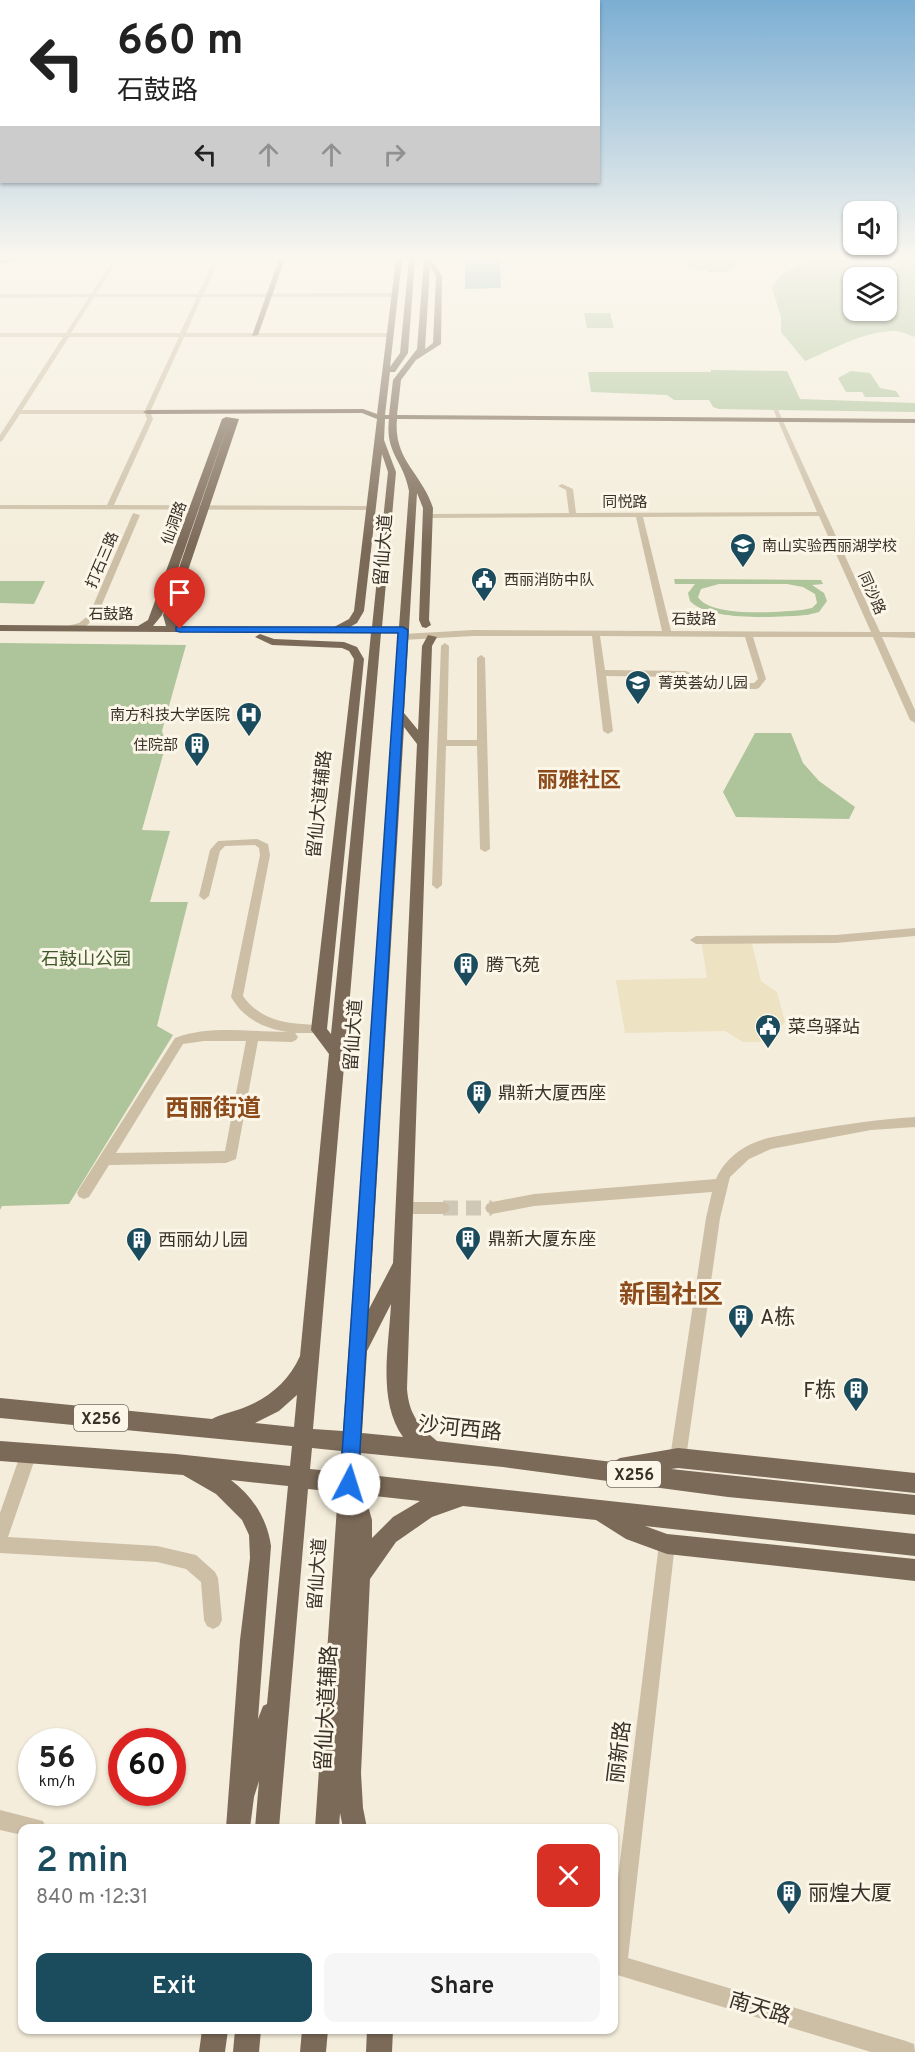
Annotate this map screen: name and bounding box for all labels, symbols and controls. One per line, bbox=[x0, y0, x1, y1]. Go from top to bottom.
text: 660 m bbox=[117, 16, 244, 69]
icon: left bbox=[18, 24, 96, 102]
text: 石鼓路 bbox=[117, 75, 198, 109]
icon: left bbox=[189, 138, 222, 171]
icon: ahead bbox=[252, 138, 285, 171]
icon: ahead bbox=[315, 138, 348, 171]
icon: right bbox=[378, 138, 411, 171]
map controls bbox=[843, 201, 897, 321]
button: sound bbox=[843, 201, 897, 255]
button: layers bbox=[843, 267, 897, 321]
street label: 同悦路 bbox=[602, 494, 648, 513]
street label: 仙洞路 bbox=[158, 499, 192, 548]
street label: 留仙大道 bbox=[371, 513, 398, 587]
street label: 打石三路 bbox=[83, 529, 124, 592]
school or university icon: 南山实验西丽湖学校 bbox=[728, 531, 758, 569]
place label: 南山实验西丽湖学校 bbox=[762, 537, 897, 557]
public building icon: 西丽消防中队 bbox=[469, 565, 499, 603]
pin bbox=[154, 567, 205, 629]
street label: 同沙路 bbox=[853, 569, 888, 618]
place label: 西丽消防中队 bbox=[504, 572, 594, 591]
icon: arrive bbox=[163, 576, 196, 609]
street label: 石鼓路 bbox=[88, 606, 134, 625]
street label: 石鼓路 bbox=[671, 611, 717, 630]
school or university icon: 菁英荟幼儿园 bbox=[623, 668, 653, 706]
place label: 菁英荟幼儿园 bbox=[658, 675, 748, 694]
hospital icon: 南方科技大学医院 bbox=[234, 700, 264, 738]
place label: 南方科技大学医院 bbox=[110, 707, 230, 726]
building icon: 住院部 bbox=[182, 730, 212, 768]
place label: 住院部 bbox=[133, 737, 178, 756]
street label: 留仙大道辅路 bbox=[303, 749, 338, 859]
district label: 丽雅社区 bbox=[537, 768, 621, 795]
park label: 石鼓山公园 bbox=[41, 949, 131, 972]
building icon: 腾飞苑 bbox=[451, 950, 481, 988]
place label: 腾飞苑 bbox=[486, 955, 540, 978]
street label: 留仙大道 bbox=[341, 998, 368, 1072]
public building icon: 菜鸟驿站 bbox=[753, 1012, 783, 1050]
place label: 菜鸟驿站 bbox=[788, 1017, 860, 1040]
building icon: 鼎新大厦西座 bbox=[464, 1078, 494, 1116]
place label: 鼎新大厦西座 bbox=[498, 1083, 606, 1106]
district label: 西丽街道 bbox=[165, 1095, 261, 1125]
building icon: 鼎新大厦东座 bbox=[453, 1224, 483, 1262]
building icon: 西丽幼儿园 bbox=[124, 1225, 154, 1263]
place label: 鼎新大厦东座 bbox=[488, 1229, 596, 1252]
place label: 西丽幼儿园 bbox=[158, 1230, 248, 1253]
district label: 新围社区 bbox=[619, 1280, 723, 1313]
building icon: A栋 bbox=[726, 1302, 756, 1340]
place label: A栋 bbox=[760, 1305, 795, 1332]
building icon: F栋 bbox=[841, 1375, 871, 1413]
place label: F栋 bbox=[803, 1378, 836, 1405]
road number: X256 bbox=[74, 1405, 128, 1431]
street label: 沙河西路 bbox=[417, 1412, 503, 1447]
position arrow bbox=[317, 1452, 381, 1516]
road number: X256 bbox=[607, 1461, 661, 1487]
street label: 留仙大道 bbox=[305, 1537, 332, 1611]
street label: 留仙大道辅路 bbox=[311, 1644, 344, 1772]
street label: 丽新路 bbox=[603, 1719, 638, 1785]
speed limit sign: 60 bbox=[108, 1728, 186, 1806]
text: 56 bbox=[39, 1741, 75, 1778]
text: km/h bbox=[39, 1773, 75, 1792]
text: 2 min bbox=[36, 1839, 129, 1885]
button: close bbox=[537, 1844, 600, 1907]
building icon: 丽煌大厦 bbox=[774, 1878, 804, 1916]
place label: 丽煌大厦 bbox=[808, 1881, 892, 1908]
text: 840 m · 12:31 bbox=[36, 1885, 148, 1911]
button: Exit bbox=[36, 1953, 312, 2022]
button: Share bbox=[324, 1953, 600, 2022]
street label: 南天路 bbox=[725, 1987, 794, 2032]

